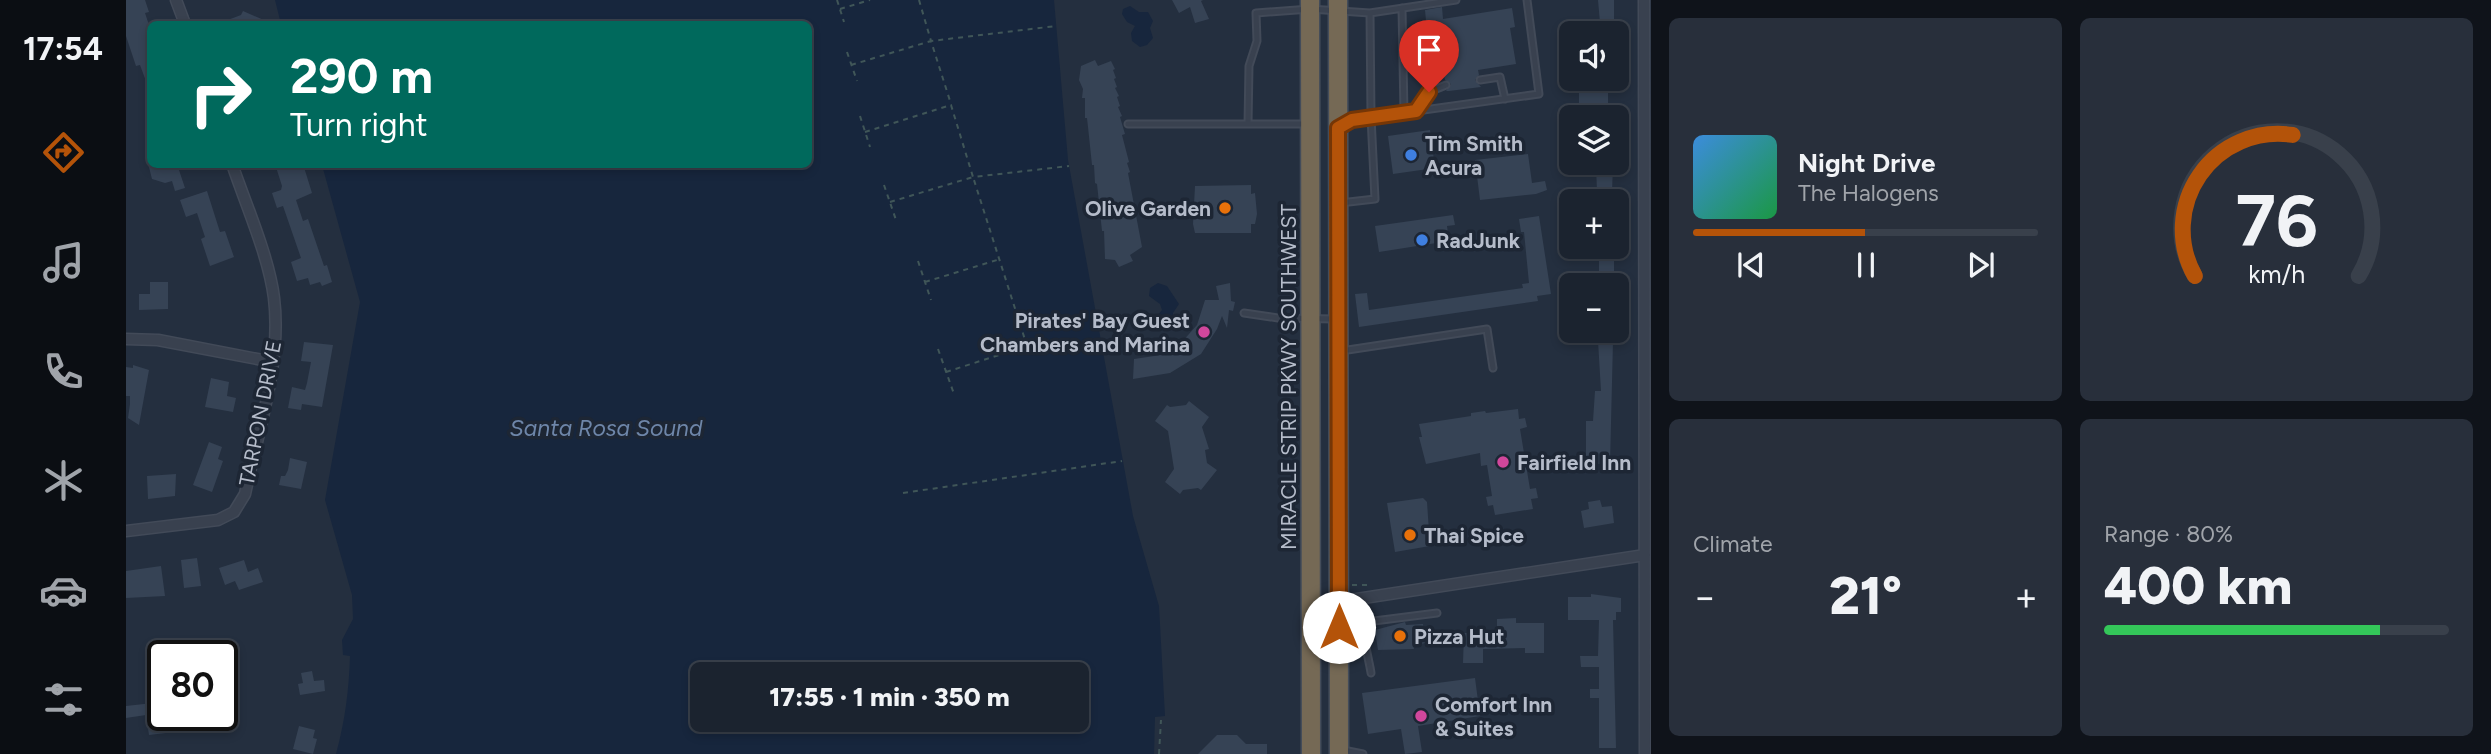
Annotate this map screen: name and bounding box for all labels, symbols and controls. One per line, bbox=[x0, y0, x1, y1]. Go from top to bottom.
pin bbox=[1399, 20, 1459, 92]
map controls bbox=[1559, 21, 1629, 343]
button: sound bbox=[1559, 21, 1629, 91]
text: 17:54 bbox=[23, 30, 103, 68]
icon: arrive bbox=[1410, 31, 1448, 69]
text: 290 m bbox=[290, 46, 433, 105]
icon: right bbox=[175, 49, 266, 140]
button: layers bbox=[1559, 105, 1629, 175]
text: Turn right bbox=[290, 106, 428, 144]
icon: directions bbox=[39, 128, 88, 177]
place label: Tim Smith Acura bbox=[1425, 131, 1523, 180]
marker: Tim Smith Acura bbox=[1403, 147, 1419, 163]
text: Night Drive bbox=[1798, 147, 1935, 179]
text: 76 bbox=[2235, 177, 2318, 264]
text: The Halogens bbox=[1798, 179, 1939, 207]
button: + bbox=[1559, 189, 1629, 259]
place label: Olive Garden bbox=[1085, 196, 1211, 221]
marker: Olive Garden bbox=[1217, 200, 1233, 216]
street label: MIRACLE STRIP PKWY SOUTHWEST bbox=[1276, 204, 1301, 550]
place label: RadJunk bbox=[1436, 228, 1521, 253]
marker: RadJunk bbox=[1414, 232, 1430, 248]
icon: music bbox=[39, 238, 88, 287]
icon: previous bbox=[1732, 246, 1770, 284]
icon: pause bbox=[1847, 246, 1885, 284]
icon: next bbox=[1962, 246, 2000, 284]
text: km/h bbox=[2248, 259, 2305, 289]
button: − bbox=[1559, 273, 1629, 343]
place label: Pirates' Bay Guest Chambers and Marina bbox=[980, 308, 1190, 357]
marker: Pirates' Bay Guest Chambers and Marina bbox=[1196, 324, 1212, 340]
street label: TARPON DRIVE bbox=[234, 338, 286, 488]
icon: phone bbox=[39, 347, 88, 396]
water label: Santa Rosa Sound bbox=[510, 414, 703, 442]
place label: Fairfield Inn bbox=[1517, 450, 1631, 475]
marker: Fairfield Inn bbox=[1495, 454, 1511, 470]
icon: climate bbox=[39, 456, 88, 505]
text: Range · 80% bbox=[2104, 520, 2233, 548]
place label: Thai Spice bbox=[1424, 523, 1524, 548]
marker: Thai Spice bbox=[1402, 527, 1418, 543]
text: Climate bbox=[1693, 530, 1772, 558]
text: 400 km bbox=[2104, 555, 2292, 617]
text: 21° bbox=[1829, 565, 1902, 627]
icon: car bbox=[39, 566, 88, 615]
text: − bbox=[1693, 574, 1717, 620]
text: + bbox=[2014, 574, 2038, 620]
position arrow bbox=[1302, 590, 1376, 664]
place label: Pizza Hut bbox=[1414, 624, 1505, 649]
marker: Pizza Hut bbox=[1392, 628, 1408, 644]
speed limit sign: 80 bbox=[147, 640, 238, 731]
icon: filters bbox=[39, 675, 88, 724]
text: 17:55 · 1 min · 350 m bbox=[769, 681, 1010, 713]
place label: Comfort Inn & Suites bbox=[1435, 692, 1552, 741]
marker: Comfort Inn & Suites bbox=[1413, 708, 1429, 724]

